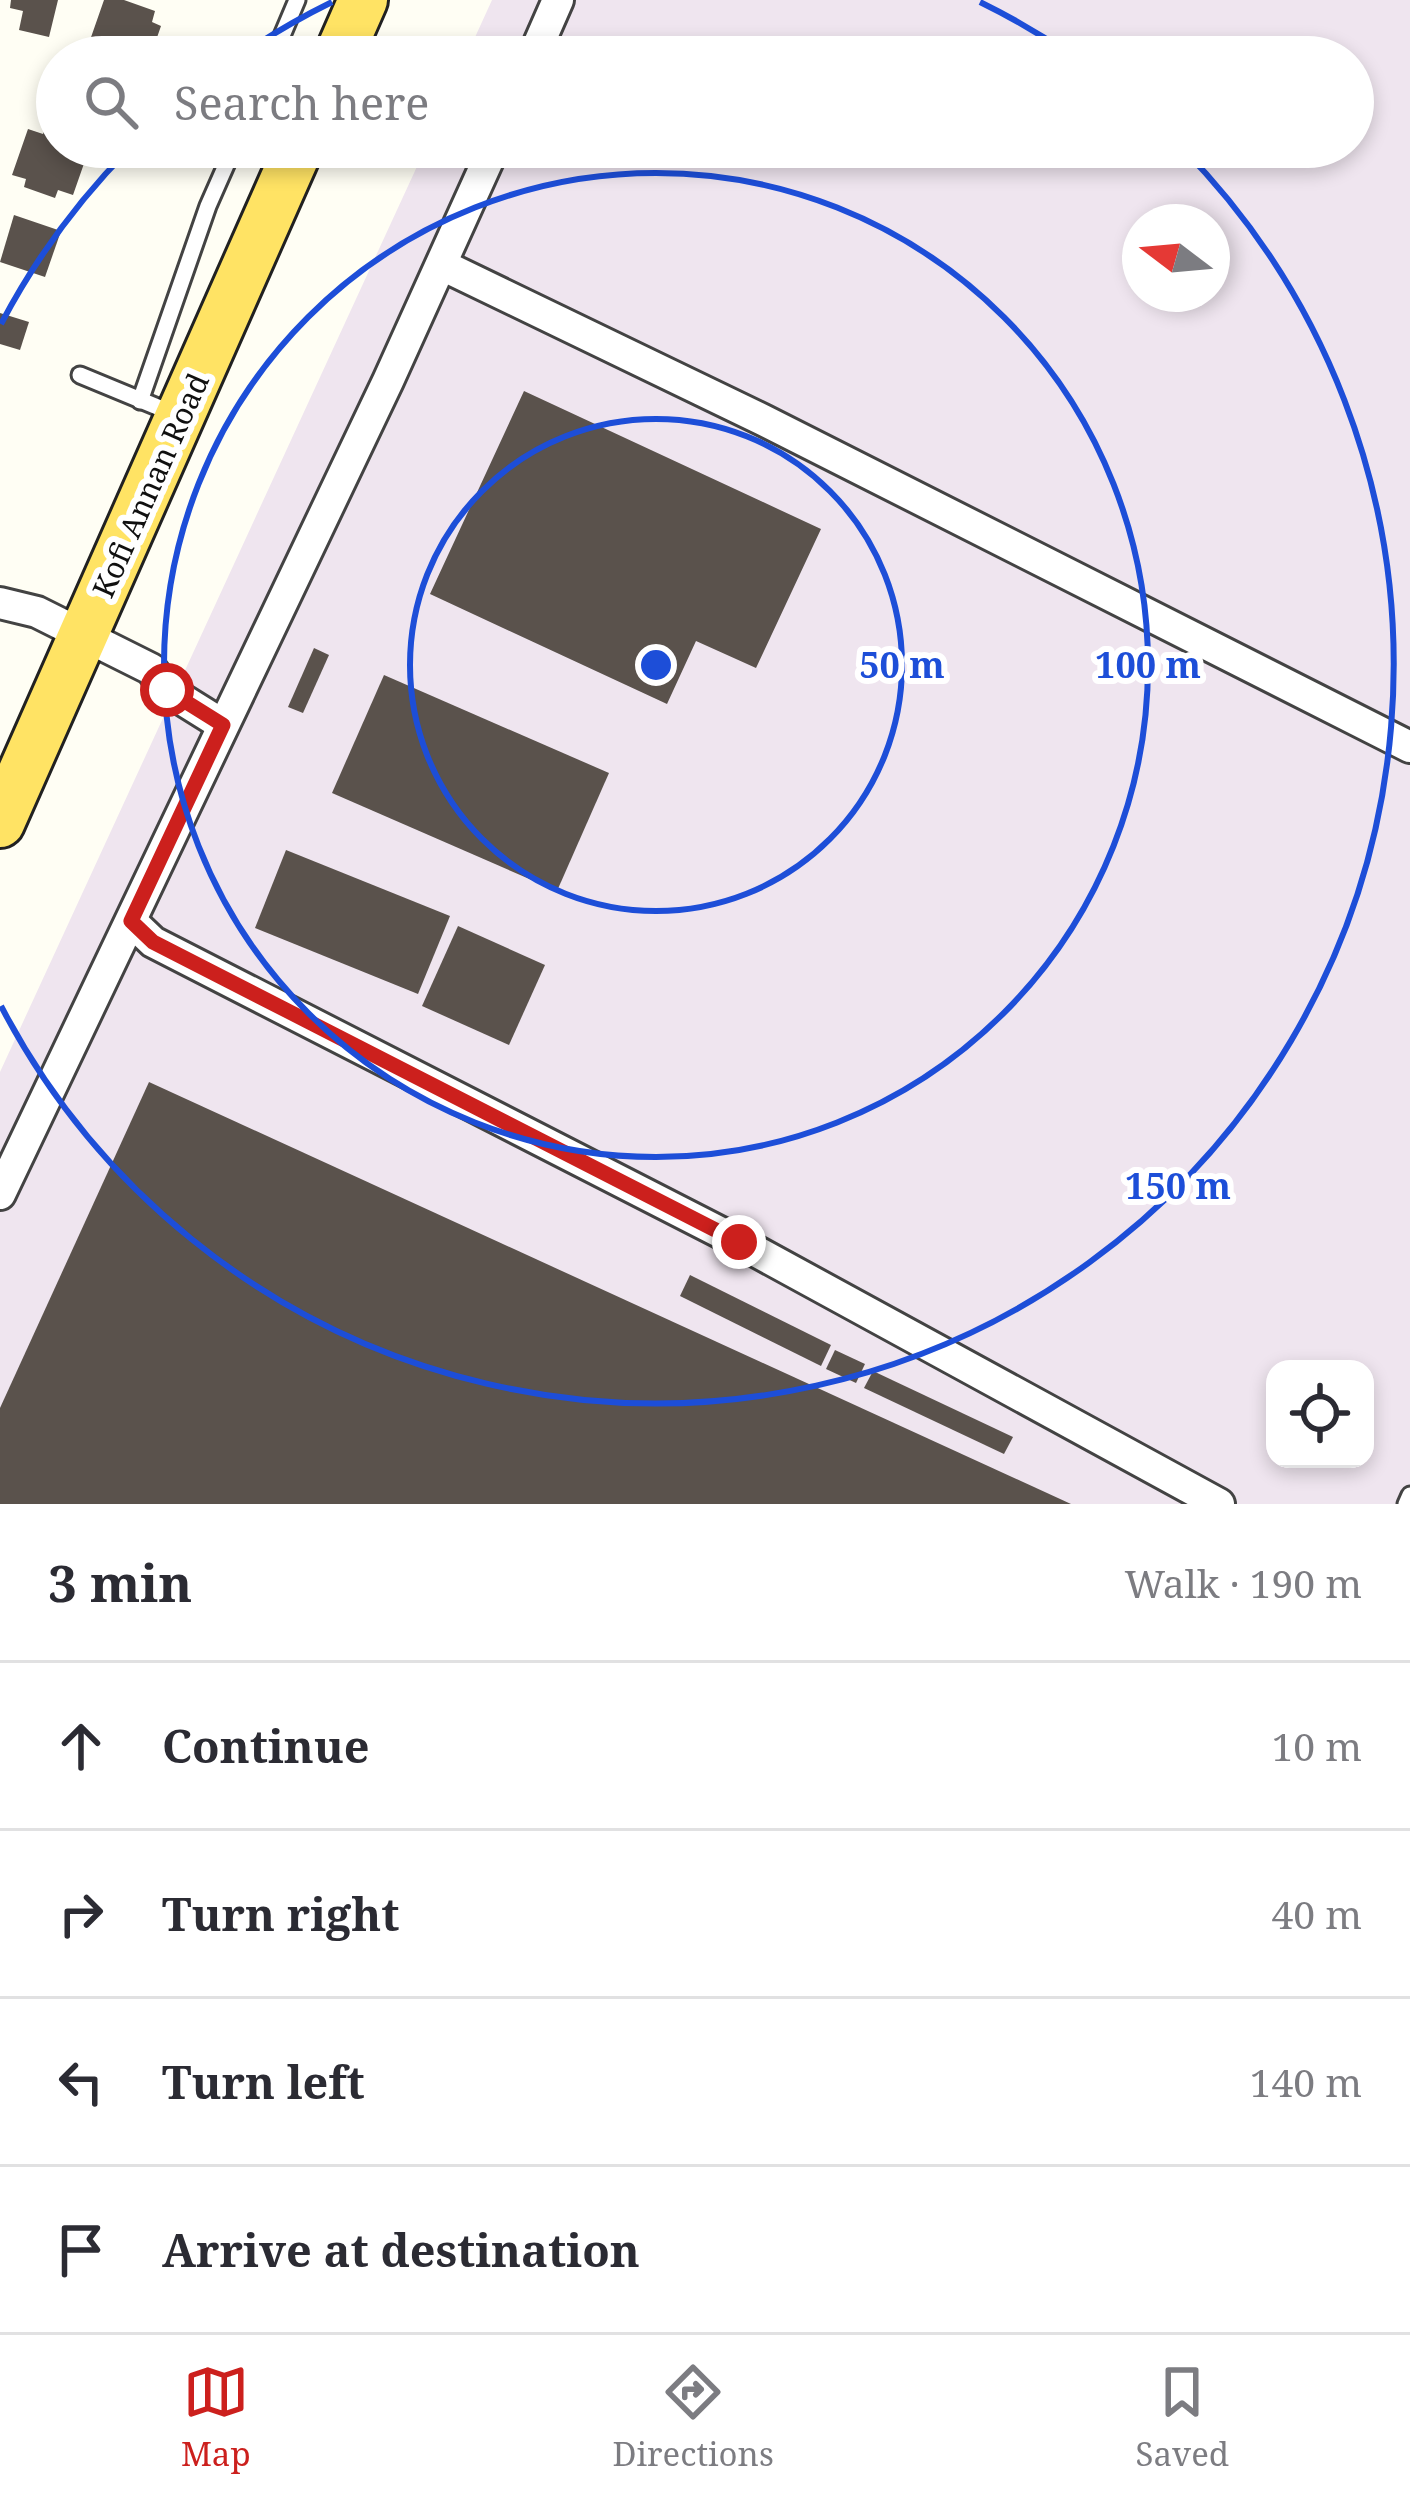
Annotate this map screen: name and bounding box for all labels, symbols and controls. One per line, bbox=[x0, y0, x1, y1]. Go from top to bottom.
search box bbox=[36, 36, 1374, 168]
icon: search bbox=[78, 69, 144, 135]
text: Search here bbox=[174, 72, 429, 133]
north arrow bbox=[1122, 204, 1230, 312]
street label: Kofi Annan Road bbox=[82, 366, 218, 604]
text: 50 m bbox=[859, 640, 945, 689]
text: 100 m bbox=[1095, 640, 1201, 689]
centre of rings bbox=[635, 644, 677, 686]
route start bbox=[140, 663, 194, 717]
text: 150 m bbox=[1125, 1161, 1231, 1210]
route end bbox=[712, 1215, 766, 1269]
map controls bbox=[1266, 1360, 1374, 1468]
button: locate bbox=[1266, 1360, 1374, 1468]
text: 3 min bbox=[48, 1547, 192, 1617]
text: Walk · 190 m bbox=[1125, 1556, 1362, 1609]
icon: ahead bbox=[48, 1713, 114, 1779]
text: Continue bbox=[162, 1715, 370, 1776]
text: 10 m bbox=[1271, 1719, 1362, 1772]
icon: right bbox=[48, 1881, 114, 1947]
text: Turn right bbox=[162, 1883, 399, 1944]
text: 40 m bbox=[1271, 1887, 1362, 1940]
icon: left bbox=[48, 2049, 114, 2115]
text: Turn left bbox=[162, 2051, 365, 2112]
text: 140 m bbox=[1250, 2055, 1362, 2108]
icon: arrive bbox=[48, 2217, 114, 2283]
text: Arrive at destination bbox=[162, 2219, 640, 2280]
tab: Map bbox=[181, 2359, 251, 2476]
tab: Directions bbox=[612, 2359, 774, 2476]
tab: Saved bbox=[1136, 2359, 1229, 2476]

